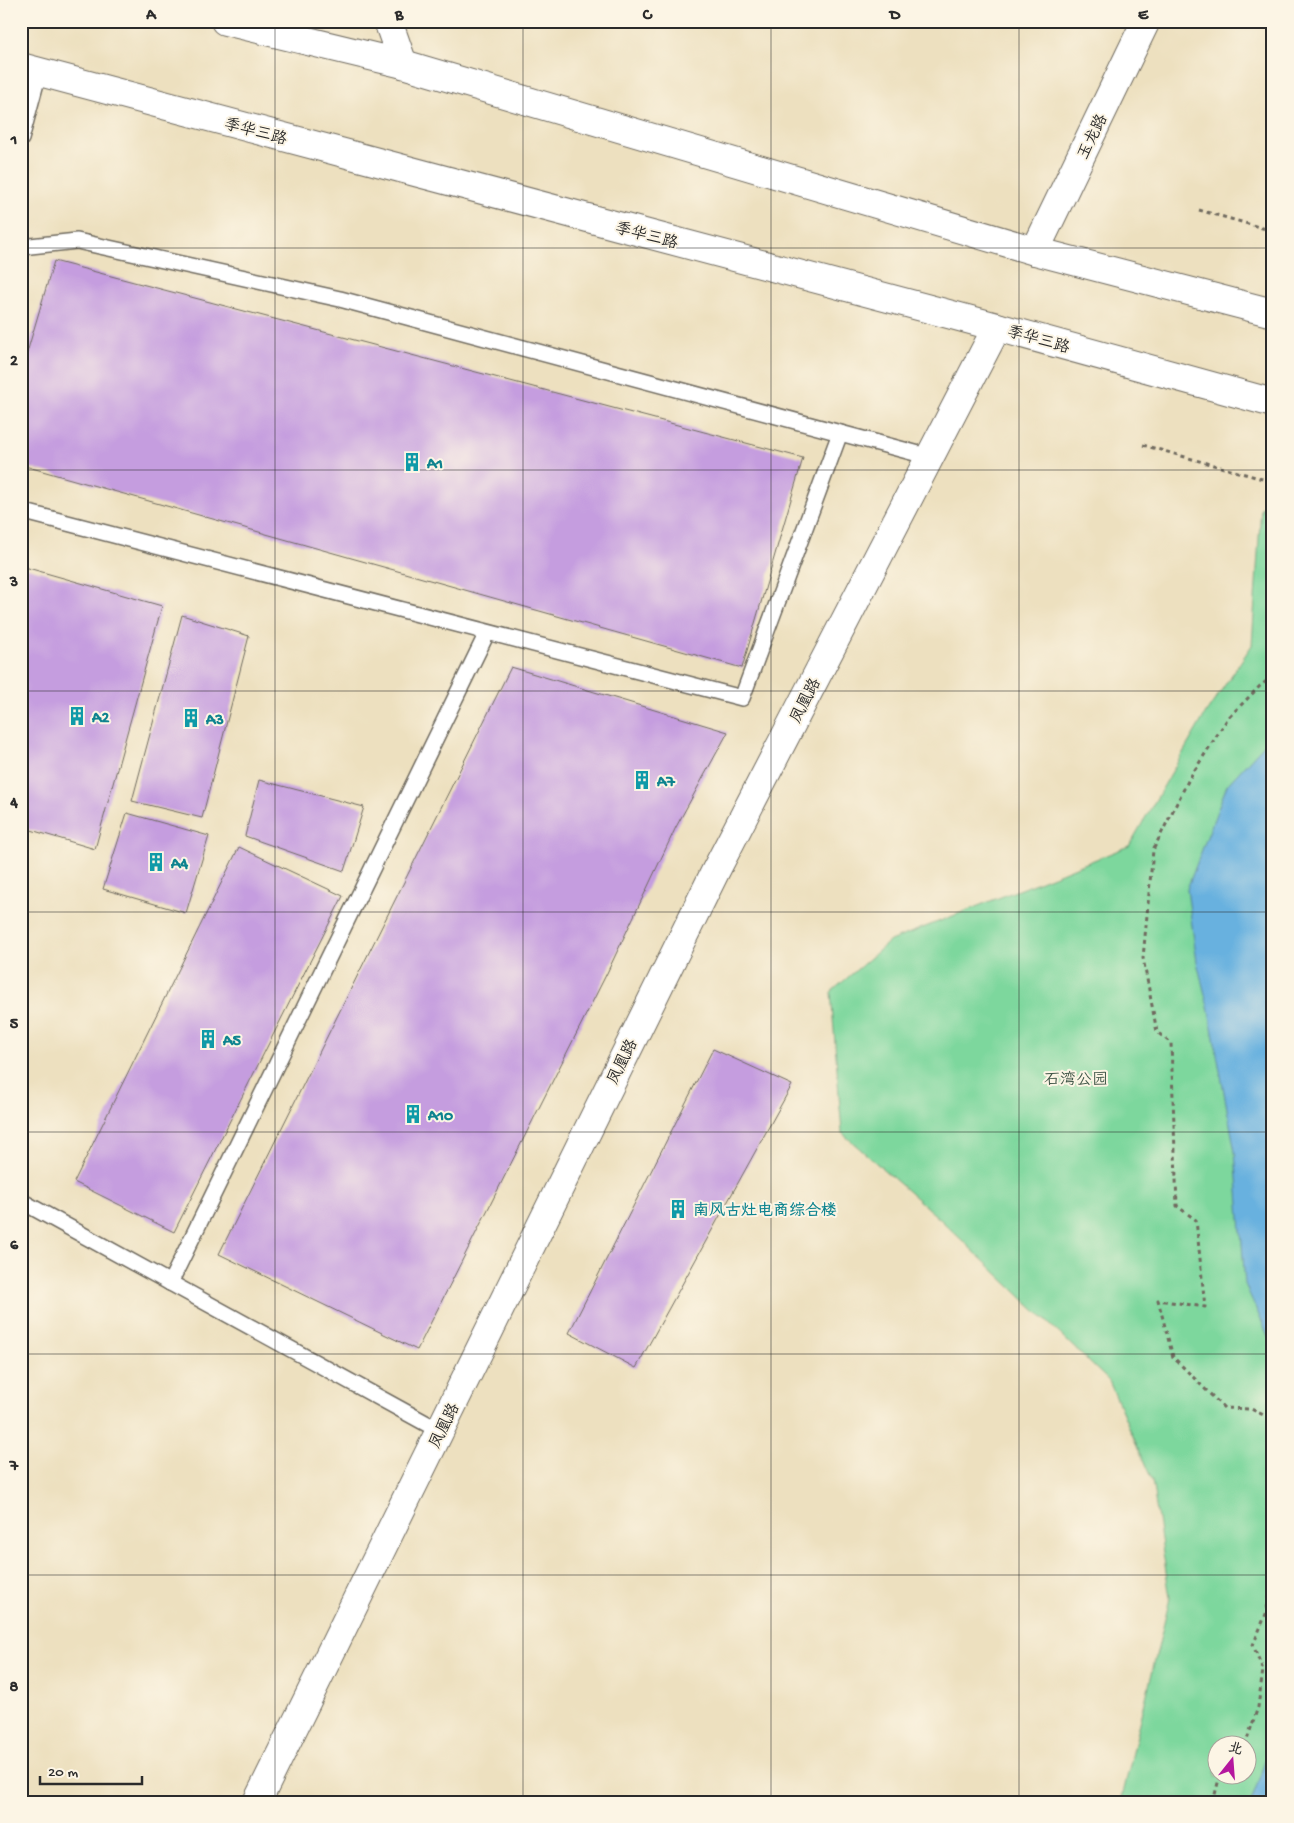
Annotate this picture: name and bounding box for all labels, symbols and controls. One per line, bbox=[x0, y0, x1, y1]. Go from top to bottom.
text: A bbox=[145, 7, 157, 26]
text: B bbox=[394, 7, 404, 26]
text: C bbox=[642, 7, 653, 26]
text: D bbox=[888, 7, 901, 26]
text: E bbox=[1138, 7, 1149, 26]
street label: 玉龙路 bbox=[1073, 111, 1113, 163]
street label: 季华三路 bbox=[222, 114, 289, 151]
text: 1 bbox=[10, 132, 17, 151]
street label: 季华三路 bbox=[613, 218, 680, 255]
street label: 季华三路 bbox=[1005, 321, 1072, 359]
text: 2 bbox=[10, 353, 18, 372]
building icon: A1 bbox=[401, 451, 423, 473]
place label: A1 bbox=[426, 456, 443, 475]
text: 3 bbox=[9, 574, 18, 593]
street label: 凤凰路 bbox=[786, 675, 826, 727]
building icon: A2 bbox=[66, 705, 88, 727]
building icon: A3 bbox=[180, 707, 202, 729]
place label: A2 bbox=[91, 710, 109, 729]
place label: A3 bbox=[205, 712, 224, 731]
building icon: A7 bbox=[631, 769, 653, 791]
place label: A7 bbox=[656, 774, 675, 793]
text: 4 bbox=[9, 795, 18, 814]
building icon: A4 bbox=[145, 851, 167, 873]
place label: A4 bbox=[170, 856, 188, 875]
text: 5 bbox=[10, 1016, 19, 1035]
building icon: A5 bbox=[197, 1028, 219, 1050]
place label: A5 bbox=[222, 1033, 241, 1052]
street label: 凤凰路 bbox=[603, 1036, 643, 1088]
park label: 石湾公园 bbox=[1044, 1070, 1108, 1091]
building icon: A10 bbox=[402, 1103, 424, 1125]
place label: A10 bbox=[427, 1108, 453, 1127]
building icon: 南风古灶电商综合楼 bbox=[667, 1198, 689, 1220]
place label: 南风古灶电商综合楼 bbox=[693, 1201, 837, 1222]
text: 6 bbox=[10, 1237, 19, 1256]
street label: 凤凰路 bbox=[425, 1400, 465, 1452]
text: 7 bbox=[9, 1458, 19, 1477]
text: 8 bbox=[10, 1679, 19, 1698]
north arrow bbox=[1206, 1736, 1256, 1786]
text: 北 bbox=[1226, 1740, 1244, 1760]
scale bar bbox=[40, 1753, 142, 1785]
text: 20 m bbox=[48, 1764, 78, 1782]

